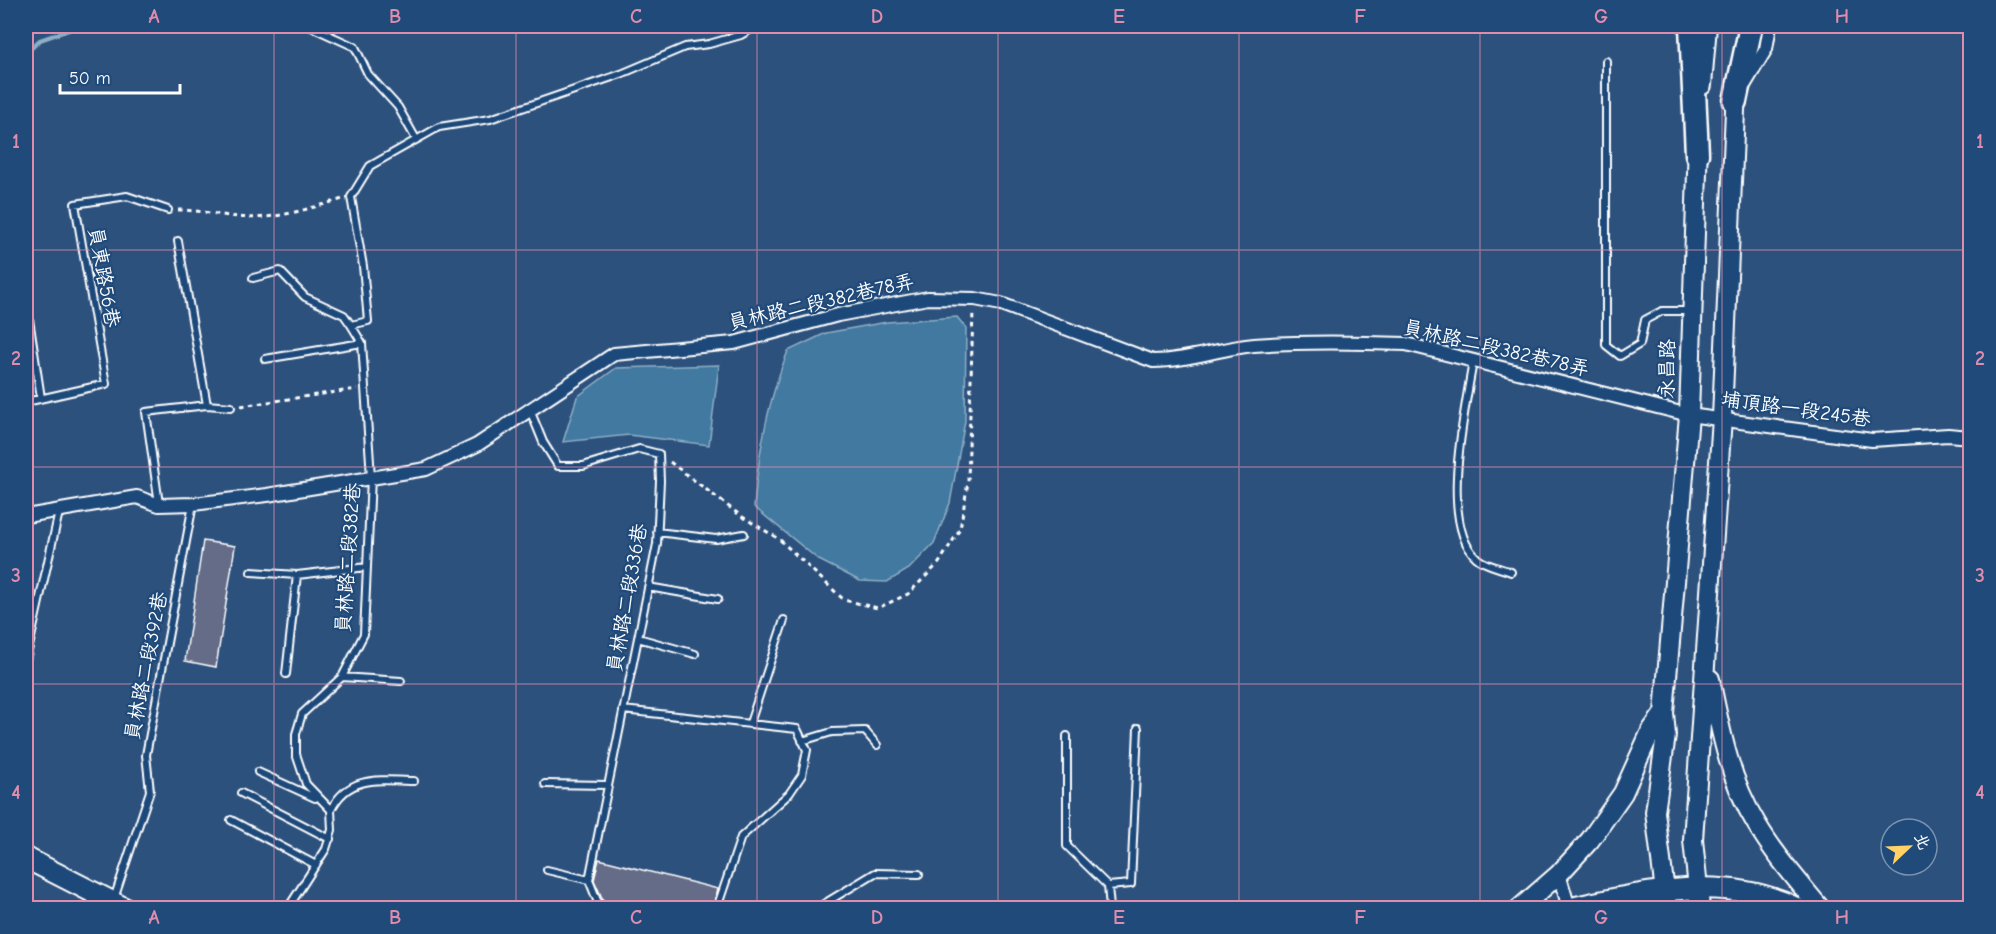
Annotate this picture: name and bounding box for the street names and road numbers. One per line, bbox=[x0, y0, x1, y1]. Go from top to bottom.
street label: 員東路56巷 bbox=[84, 225, 124, 330]
street label: 員林路二段382巷78弄 bbox=[726, 269, 916, 335]
street label: 員林路二段382巷78弄 bbox=[1401, 315, 1591, 381]
street label: 永昌路 bbox=[1655, 338, 1679, 399]
street label: 埔頂路一段245巷 bbox=[1720, 387, 1873, 431]
street label: 員林路二段382巷 bbox=[331, 481, 365, 634]
street label: 員林路二段336巷 bbox=[603, 521, 652, 674]
street label: 員林路二段392巷 bbox=[120, 589, 172, 742]

